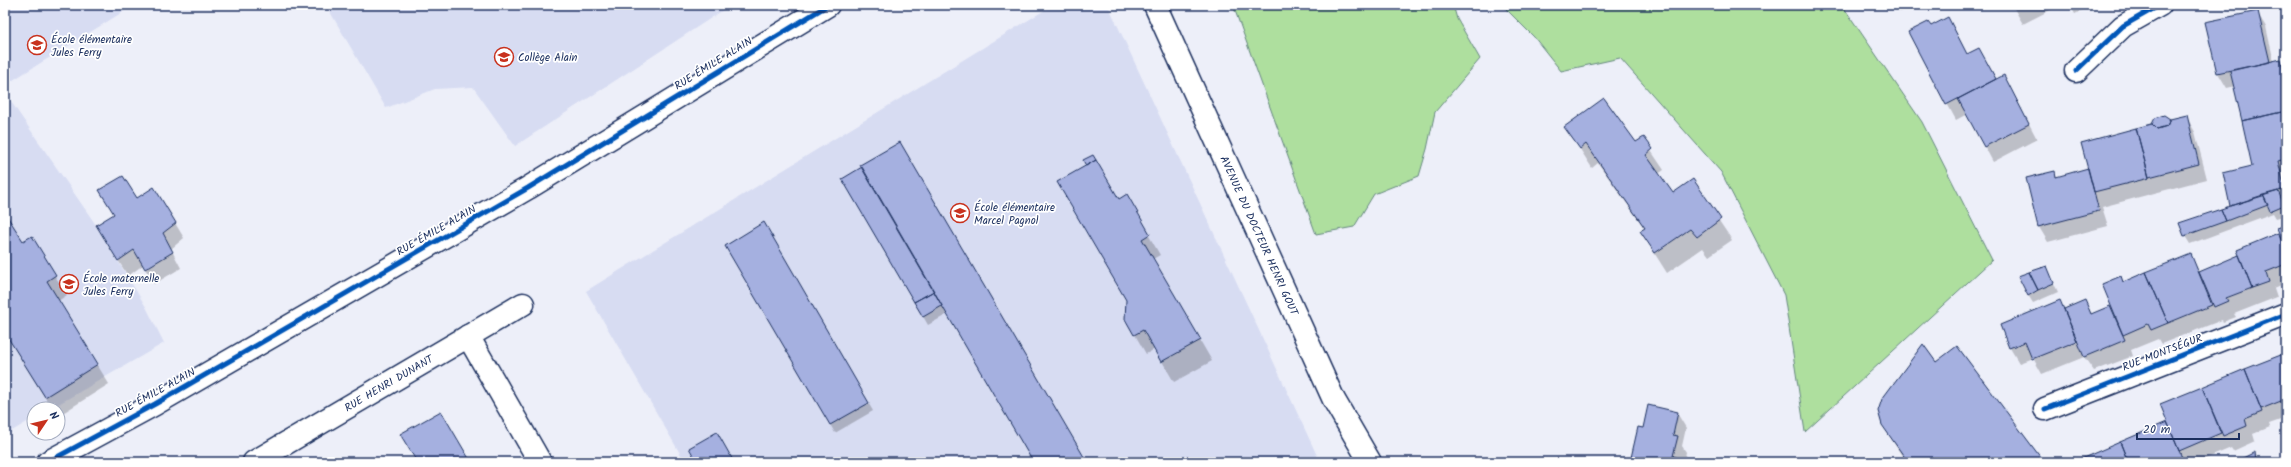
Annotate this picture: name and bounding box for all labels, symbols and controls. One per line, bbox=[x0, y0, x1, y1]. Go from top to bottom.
place label: École élémentaire Jules Ferry bbox=[51, 31, 132, 62]
street label: RUE ÉMILE ALAIN bbox=[671, 32, 757, 95]
school or university icon: École élémentaire Jules Ferry bbox=[26, 34, 48, 56]
school or university icon: Collège Alain bbox=[493, 46, 515, 68]
place label: Collège Alain bbox=[518, 49, 578, 67]
street label: AVENUE DU DOCTEUR HENRI GOUT bbox=[1214, 153, 1303, 320]
place label: École élémentaire Marcel Pagnol bbox=[974, 199, 1055, 230]
street label: RUE ÉMILE ALAIN bbox=[393, 200, 480, 261]
school or university icon: École élémentaire Marcel Pagnol bbox=[949, 202, 971, 224]
place label: École maternelle Jules Ferry bbox=[83, 270, 159, 301]
school or university icon: École maternelle Jules Ferry bbox=[58, 273, 80, 295]
street label: RUE MONTSÉGUR bbox=[2120, 329, 2206, 376]
street label: RUE HENRI DUNANT bbox=[341, 350, 438, 417]
street label: RUE ÉMILE ALAIN bbox=[112, 363, 199, 422]
north arrow bbox=[26, 401, 66, 441]
text: N bbox=[44, 408, 63, 424]
scale bar bbox=[2137, 415, 2239, 441]
text: 20 m bbox=[2143, 420, 2171, 439]

